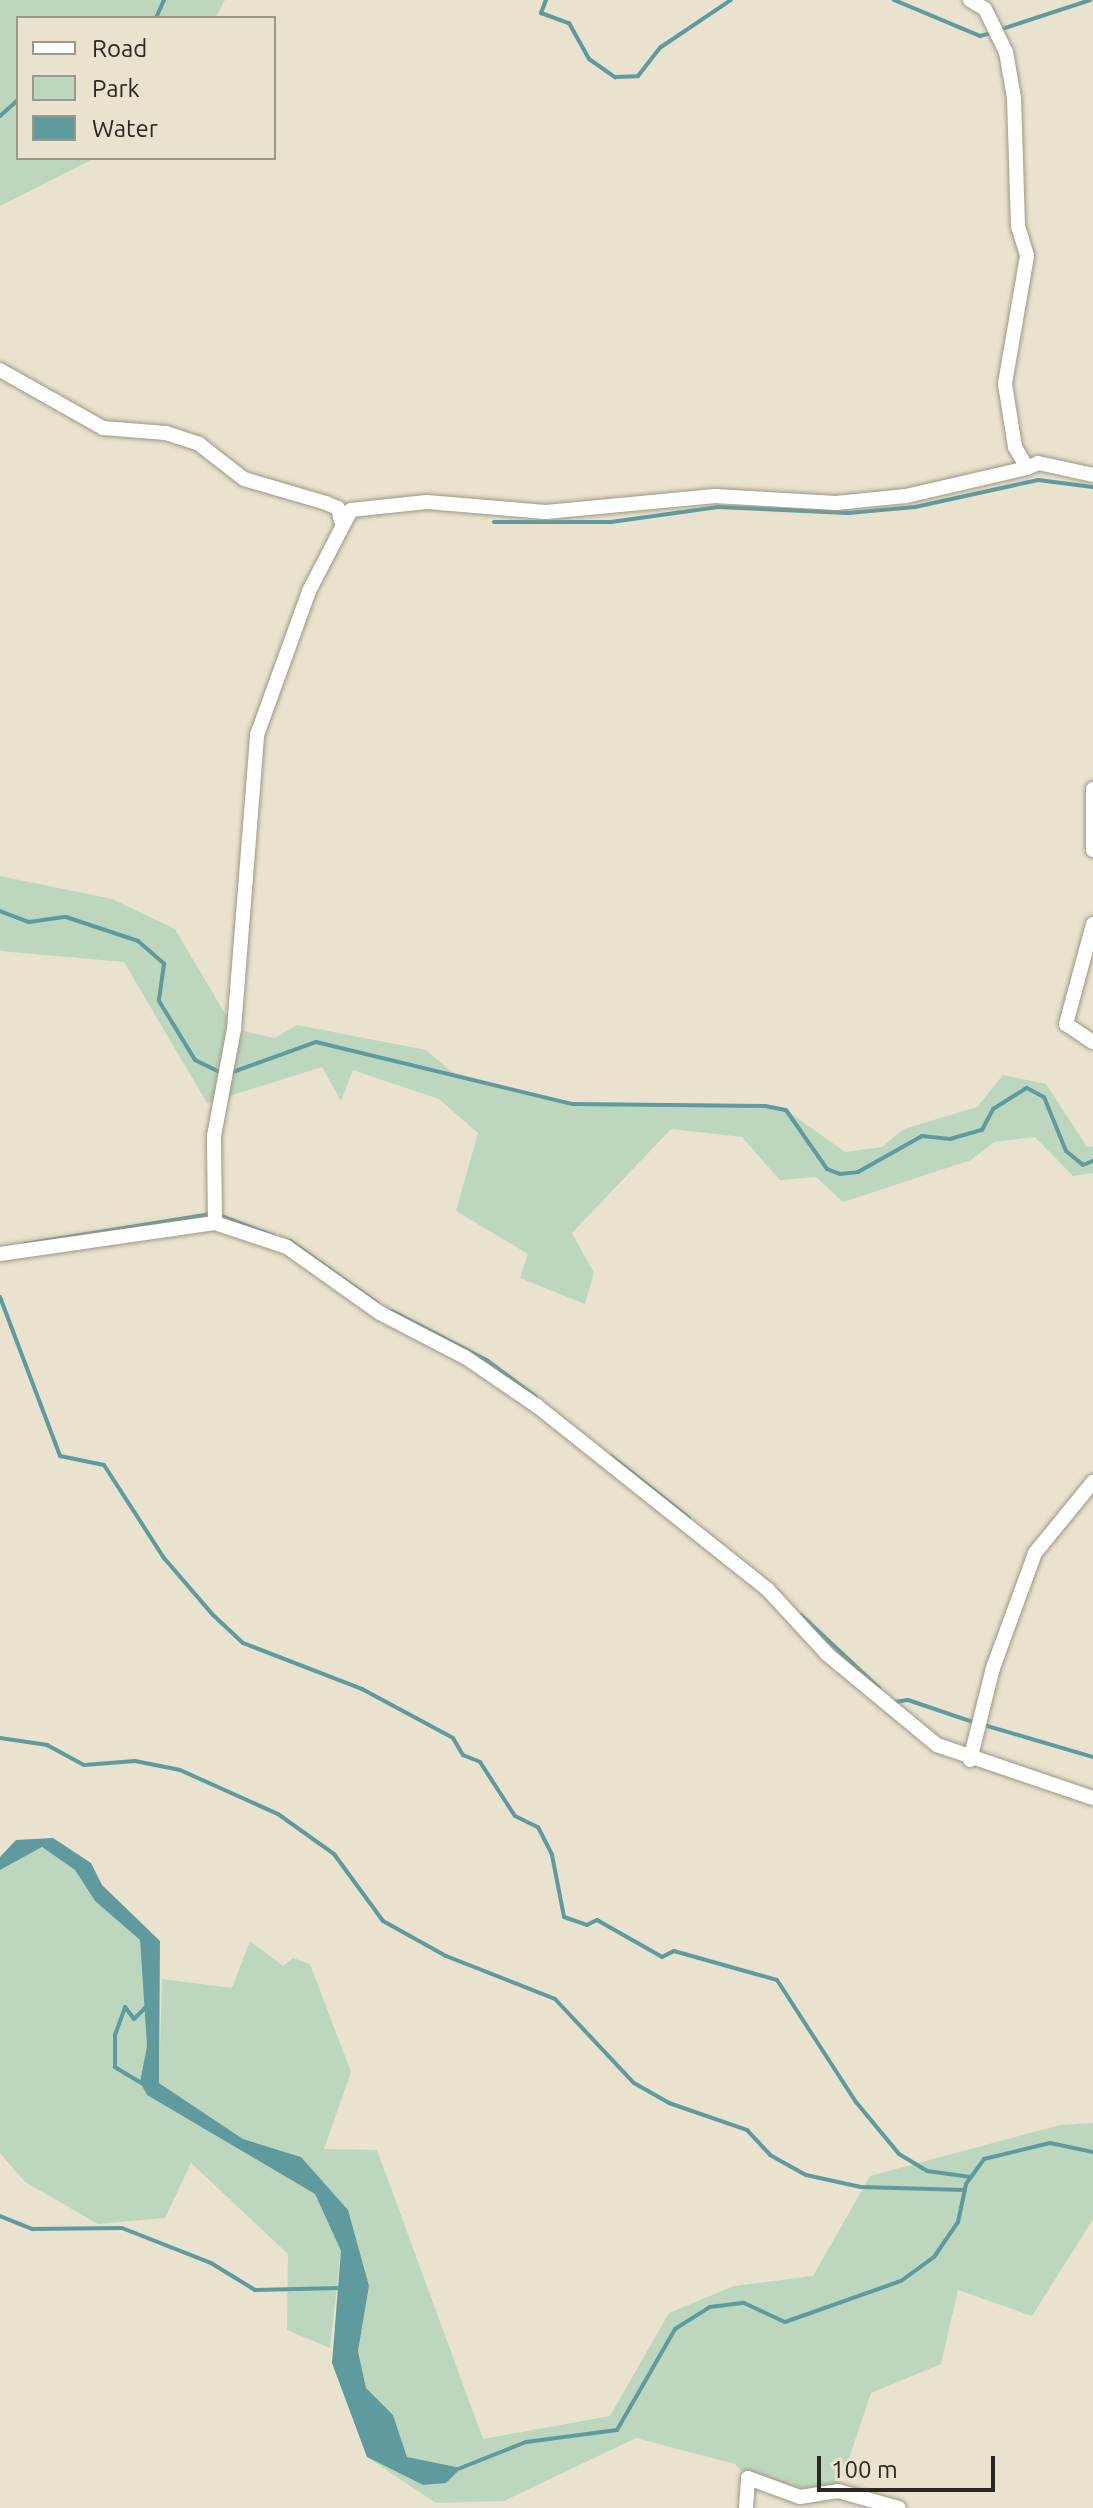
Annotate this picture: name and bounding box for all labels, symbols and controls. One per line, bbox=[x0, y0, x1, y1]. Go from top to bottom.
legend bbox=[16, 16, 276, 160]
text: Road bbox=[92, 35, 147, 62]
text: Park bbox=[92, 75, 140, 102]
text: Water bbox=[92, 115, 158, 142]
scale bar bbox=[821, 2440, 999, 2490]
text: 100 m bbox=[831, 2456, 898, 2483]

